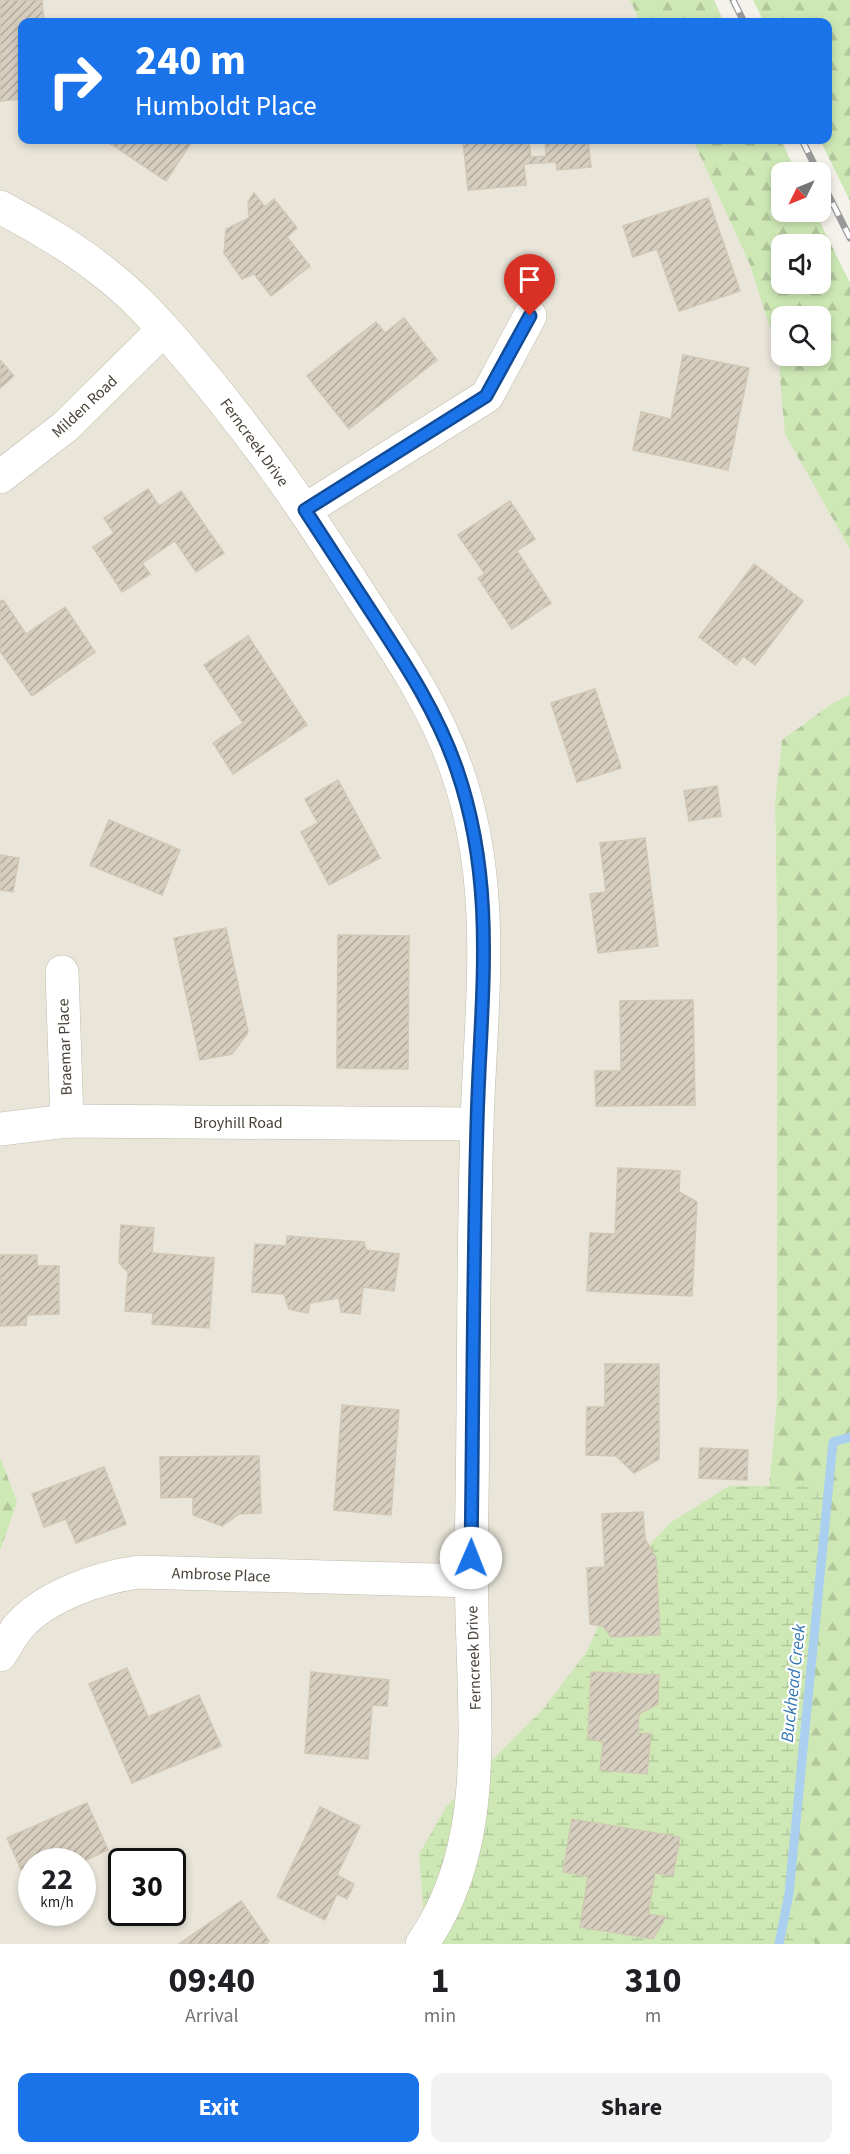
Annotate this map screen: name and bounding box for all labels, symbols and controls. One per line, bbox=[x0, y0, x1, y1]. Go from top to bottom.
text: 240 m bbox=[135, 31, 246, 91]
icon: right bbox=[36, 42, 114, 120]
text: Humboldt Place bbox=[135, 87, 317, 126]
north arrow bbox=[771, 162, 831, 222]
map controls bbox=[771, 162, 831, 366]
button: sound bbox=[771, 234, 831, 294]
pin bbox=[504, 254, 555, 316]
icon: arrive bbox=[513, 263, 546, 296]
button: search bbox=[771, 306, 831, 366]
street label: Milden Road bbox=[47, 370, 122, 443]
street label: Ferncreek Drive bbox=[215, 394, 294, 491]
street label: Braemar Place bbox=[52, 998, 78, 1096]
street label: Broyhill Road bbox=[193, 1112, 283, 1134]
position arrow bbox=[439, 1526, 503, 1590]
street label: Ambrose Place bbox=[171, 1562, 271, 1588]
street label: Ferncreek Drive bbox=[461, 1605, 487, 1710]
water label: Buckhead Creek bbox=[775, 1622, 812, 1743]
speed limit sign: 30 bbox=[108, 1848, 186, 1926]
text: 22 bbox=[41, 1858, 73, 1901]
text: km/h bbox=[40, 1892, 74, 1913]
text: 09:40 bbox=[168, 1955, 255, 2006]
text: 1 bbox=[430, 1955, 449, 2006]
text: 310 bbox=[625, 1955, 682, 2006]
text: Arrival bbox=[185, 2002, 239, 2030]
text: min bbox=[424, 2002, 456, 2030]
text: m bbox=[645, 2002, 661, 2030]
button: Exit bbox=[18, 2073, 419, 2142]
button: Share bbox=[431, 2073, 832, 2142]

